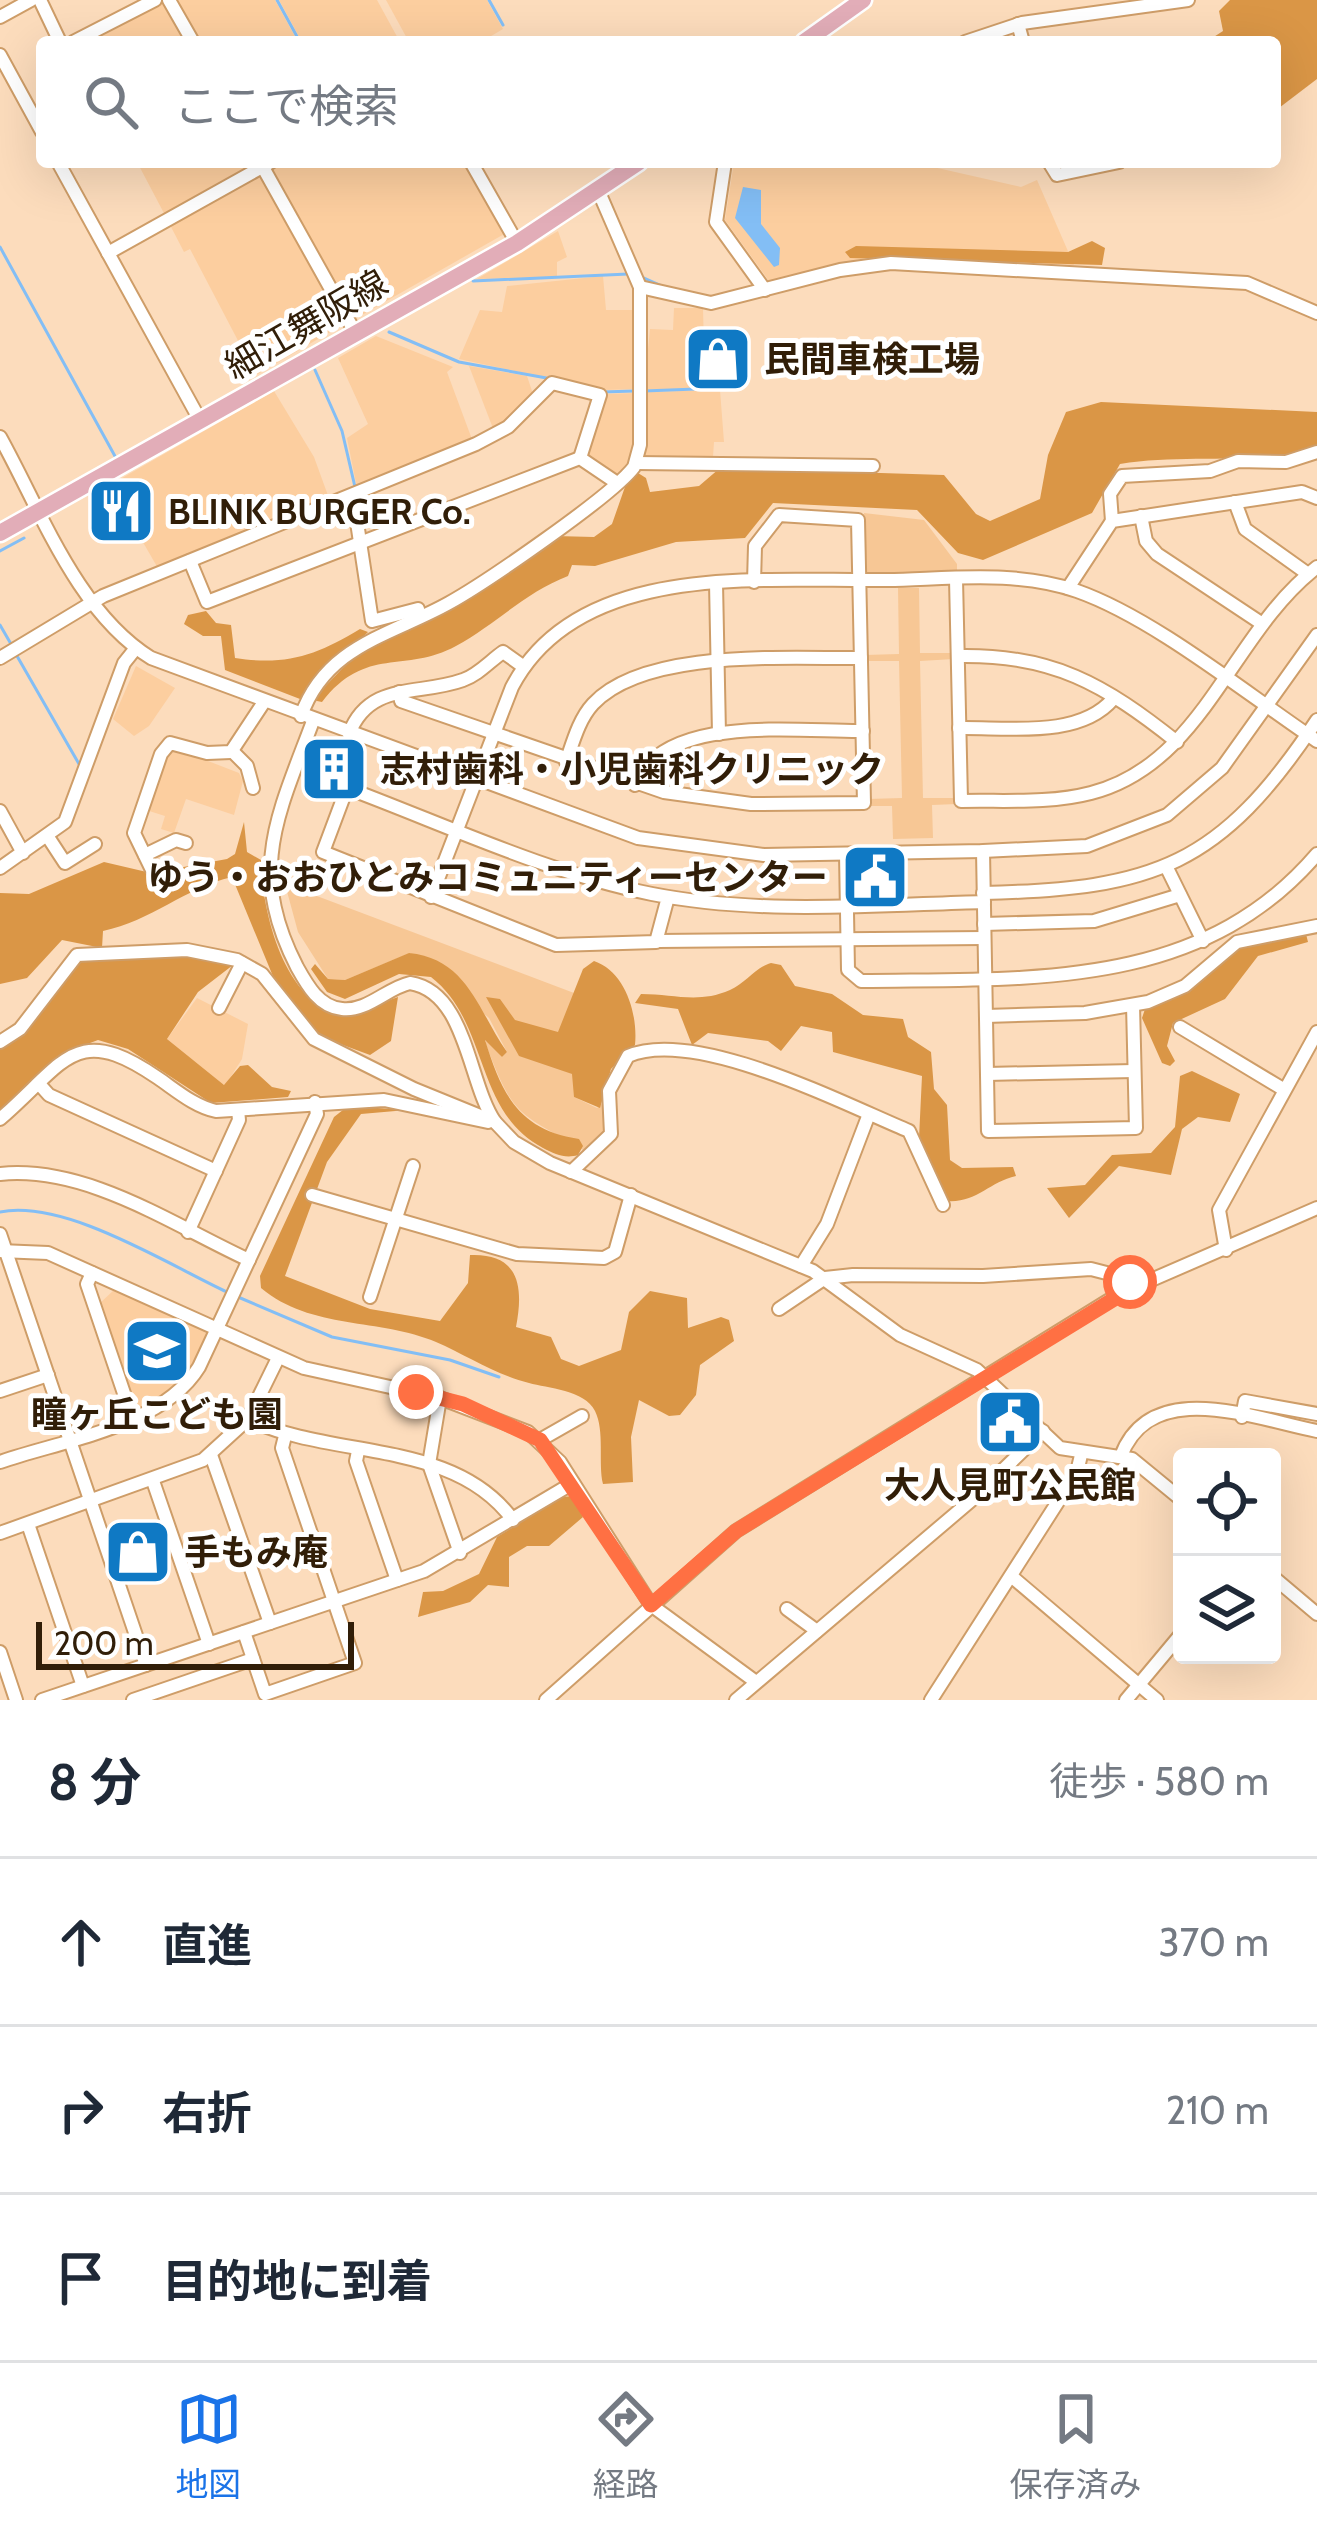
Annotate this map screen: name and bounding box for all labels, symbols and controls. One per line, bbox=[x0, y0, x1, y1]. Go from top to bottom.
search box bbox=[36, 36, 1281, 168]
icon: search bbox=[78, 69, 144, 135]
text: ここで検索 bbox=[174, 79, 399, 133]
street label: 細江舞阪線 bbox=[217, 260, 395, 388]
shop icon: 民間車検工場 bbox=[683, 324, 753, 394]
place label: 民間車検工場 bbox=[764, 337, 980, 381]
restaurant icon: BLINK BURGER Co. bbox=[86, 476, 156, 546]
place label: BLINK BURGER Co. bbox=[168, 489, 471, 533]
building icon: 志村歯科・小児歯科クリニック bbox=[299, 734, 369, 804]
place label: 志村歯科・小児歯科クリニック bbox=[380, 747, 884, 791]
public building icon: ゆう・おおひとみコミュニティーセンター bbox=[840, 842, 910, 912]
place label: ゆう・おおひとみコミュニティーセンター bbox=[147, 855, 828, 899]
route start bbox=[1103, 1255, 1157, 1309]
school or university icon: 瞳ヶ丘こども園 bbox=[122, 1316, 192, 1386]
route end bbox=[389, 1365, 443, 1419]
public building icon: 大人見町公民館 bbox=[975, 1387, 1045, 1457]
place label: 瞳ヶ丘こども園 bbox=[31, 1392, 283, 1436]
map controls bbox=[1173, 1448, 1281, 1664]
button: locate bbox=[1173, 1448, 1281, 1556]
place label: 大人見町公民館 bbox=[884, 1463, 1136, 1507]
shop icon: 手もみ庵 bbox=[103, 1517, 173, 1587]
place label: 手もみ庵 bbox=[184, 1530, 328, 1574]
button: layers bbox=[1173, 1556, 1281, 1664]
scale bar bbox=[36, 1616, 354, 1669]
text: 200 m bbox=[54, 1623, 154, 1663]
text: 8 分 bbox=[48, 1751, 141, 1813]
text: 徒歩 · 580 m bbox=[1049, 1757, 1269, 1805]
icon: ahead bbox=[48, 1909, 114, 1975]
text: 直進 bbox=[162, 1918, 252, 1972]
text: 370 m bbox=[1158, 1918, 1269, 1966]
icon: right bbox=[48, 2077, 114, 2143]
text: 右折 bbox=[162, 2086, 252, 2140]
text: 210 m bbox=[1166, 2086, 1269, 2134]
icon: arrive bbox=[48, 2245, 114, 2311]
text: 目的地に到着 bbox=[162, 2254, 432, 2308]
tab: 地図 bbox=[176, 2386, 242, 2506]
tab: 経路 bbox=[593, 2386, 659, 2506]
tab: 保存済み bbox=[1010, 2386, 1142, 2506]

